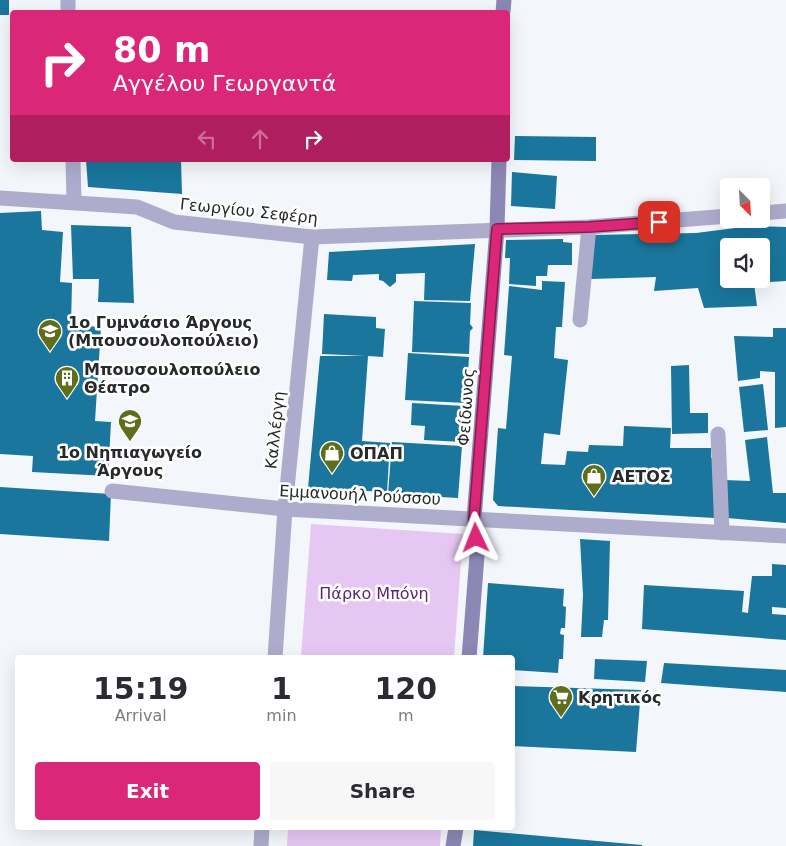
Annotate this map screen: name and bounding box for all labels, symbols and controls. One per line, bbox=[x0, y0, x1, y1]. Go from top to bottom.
icon: right bbox=[30, 30, 95, 95]
text: 80 m bbox=[113, 30, 210, 70]
text: Αγγέλου Γεωργαντά bbox=[113, 71, 336, 96]
icon: left bbox=[193, 125, 221, 153]
icon: ahead bbox=[246, 125, 274, 153]
icon: right bbox=[299, 125, 327, 153]
north arrow bbox=[720, 178, 770, 228]
map controls bbox=[720, 178, 770, 288]
street label: Γεωργίου Σεφέρη bbox=[179, 194, 319, 228]
pin bbox=[638, 201, 680, 243]
icon: arrive bbox=[645, 208, 673, 236]
button: sound bbox=[720, 238, 770, 288]
place label: 1ο Γυμνάσιο Άργους (Μπουσουλοπούλειο) bbox=[68, 313, 259, 350]
school or university icon: 1ο Γυμνάσιο Άργους (Μπουσουλοπούλειο) bbox=[37, 318, 63, 352]
place label: Μπουσουλοπούλειο Θέατρο bbox=[84, 360, 260, 397]
building icon: Μπουσουλοπούλειο Θέατρο bbox=[54, 365, 80, 399]
street label: Φείδωνος bbox=[454, 367, 478, 447]
street label: Καλλέργη bbox=[261, 390, 289, 470]
school or university icon: 1ο Νηπιαγωγείο Άργους bbox=[117, 408, 143, 442]
shop icon: ΟΠΑΠ bbox=[319, 440, 345, 474]
place label: 1ο Νηπιαγωγείο Άργους bbox=[58, 443, 202, 480]
place label: ΟΠΑΠ bbox=[350, 444, 403, 463]
shop icon: ΑΕΤΟΣ bbox=[581, 463, 607, 497]
place label: ΑΕΤΟΣ bbox=[612, 467, 671, 486]
street label: Εμμανουήλ Ρούσσου bbox=[279, 481, 441, 509]
position arrow bbox=[449, 511, 501, 563]
park label: Πάρκο Μπόνη bbox=[319, 584, 429, 603]
text: 15:19 bbox=[93, 671, 188, 706]
text: 1 bbox=[271, 671, 292, 706]
text: 120 bbox=[374, 671, 437, 706]
supermarket icon: Κρητικός bbox=[548, 684, 574, 718]
place label: Κρητικός bbox=[578, 688, 662, 707]
text: Arrival bbox=[115, 706, 167, 725]
text: min bbox=[266, 706, 297, 725]
text: m bbox=[398, 706, 414, 725]
button: Exit bbox=[35, 762, 260, 820]
button: Share bbox=[270, 762, 495, 820]

